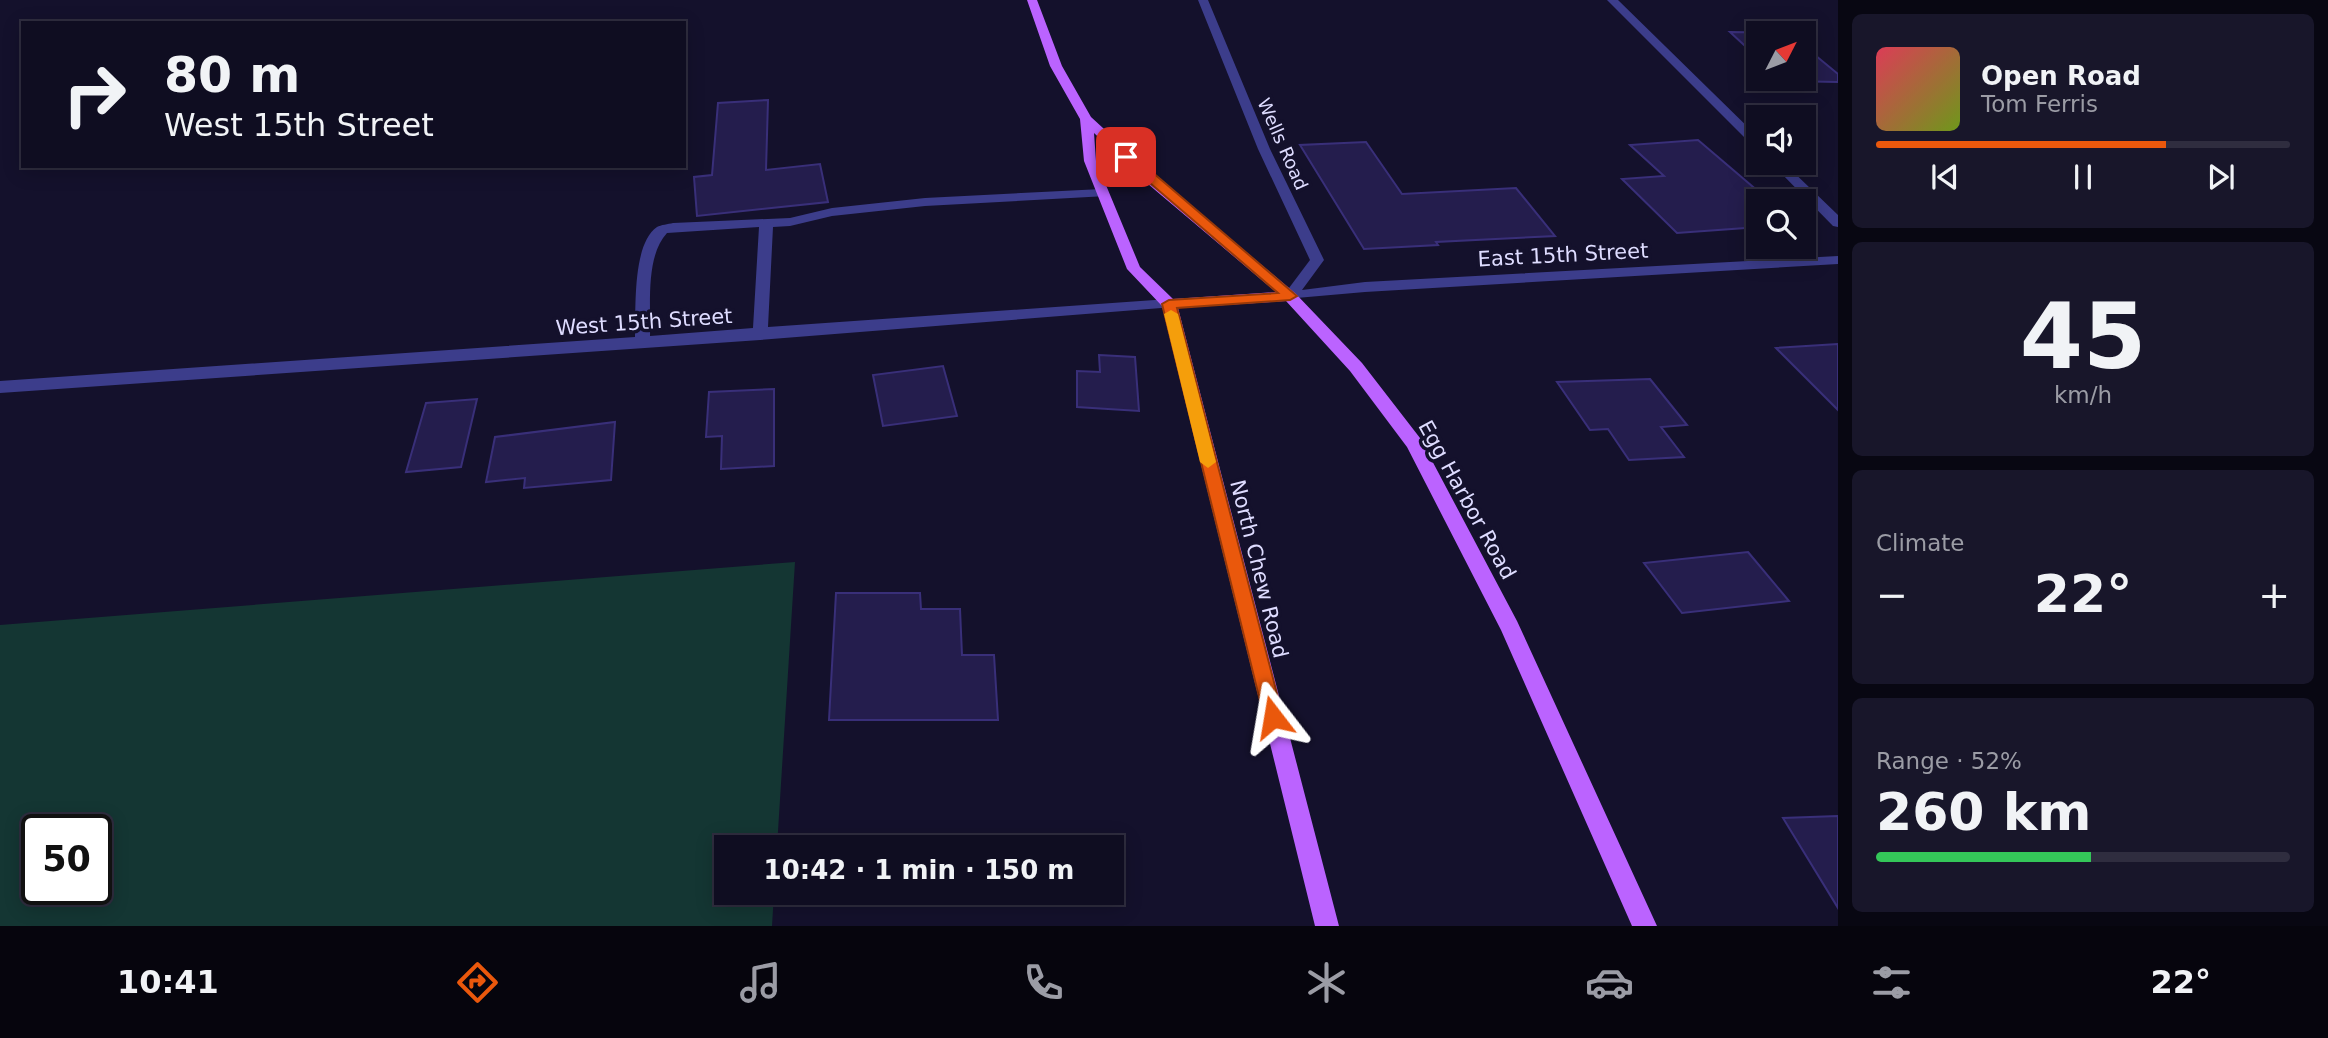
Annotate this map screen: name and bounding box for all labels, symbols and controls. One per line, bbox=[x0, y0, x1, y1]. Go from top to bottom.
north arrow bbox=[1746, 21, 1816, 91]
map controls bbox=[1746, 21, 1816, 259]
text: 80 m bbox=[164, 47, 300, 104]
icon: right bbox=[49, 49, 140, 140]
text: Open Road bbox=[1981, 61, 2141, 91]
text: Tom Ferris bbox=[1981, 91, 2098, 117]
street label: Wells Road bbox=[1253, 95, 1313, 193]
button: sound bbox=[1746, 105, 1816, 175]
text: West 15th Street bbox=[164, 106, 434, 144]
pin bbox=[1096, 127, 1156, 187]
icon: arrive bbox=[1107, 138, 1145, 176]
icon: previous bbox=[1926, 158, 1964, 196]
icon: pause bbox=[2064, 158, 2102, 196]
icon: next bbox=[2202, 158, 2240, 196]
button: search bbox=[1746, 189, 1816, 259]
street label: East 15th Street bbox=[1477, 239, 1649, 271]
text: 45 bbox=[2020, 284, 2146, 389]
street label: West 15th Street bbox=[555, 304, 733, 340]
text: km/h bbox=[2054, 382, 2112, 408]
street label: Egg Harbor Road bbox=[1413, 416, 1521, 584]
street label: North Chew Road bbox=[1225, 477, 1293, 661]
text: Climate bbox=[1876, 530, 1965, 556]
text: 22° bbox=[2034, 564, 2132, 624]
text: − bbox=[1876, 573, 1908, 617]
text: + bbox=[2258, 573, 2290, 617]
position arrow bbox=[1236, 680, 1310, 754]
text: Range · 52% bbox=[1876, 748, 2022, 774]
text: 260 km bbox=[1876, 782, 2091, 842]
speed limit sign: 50 bbox=[21, 814, 112, 905]
text: 10:42 · 1 min · 150 m bbox=[764, 855, 1074, 885]
icon: directions bbox=[453, 958, 502, 1007]
icon: music bbox=[736, 958, 785, 1007]
icon: phone bbox=[1019, 958, 1068, 1007]
icon: climate bbox=[1302, 958, 1351, 1007]
icon: car bbox=[1585, 958, 1634, 1007]
icon: filters bbox=[1867, 958, 1916, 1007]
text: 10:41 bbox=[117, 963, 219, 1001]
text: 22° bbox=[2150, 963, 2211, 1001]

